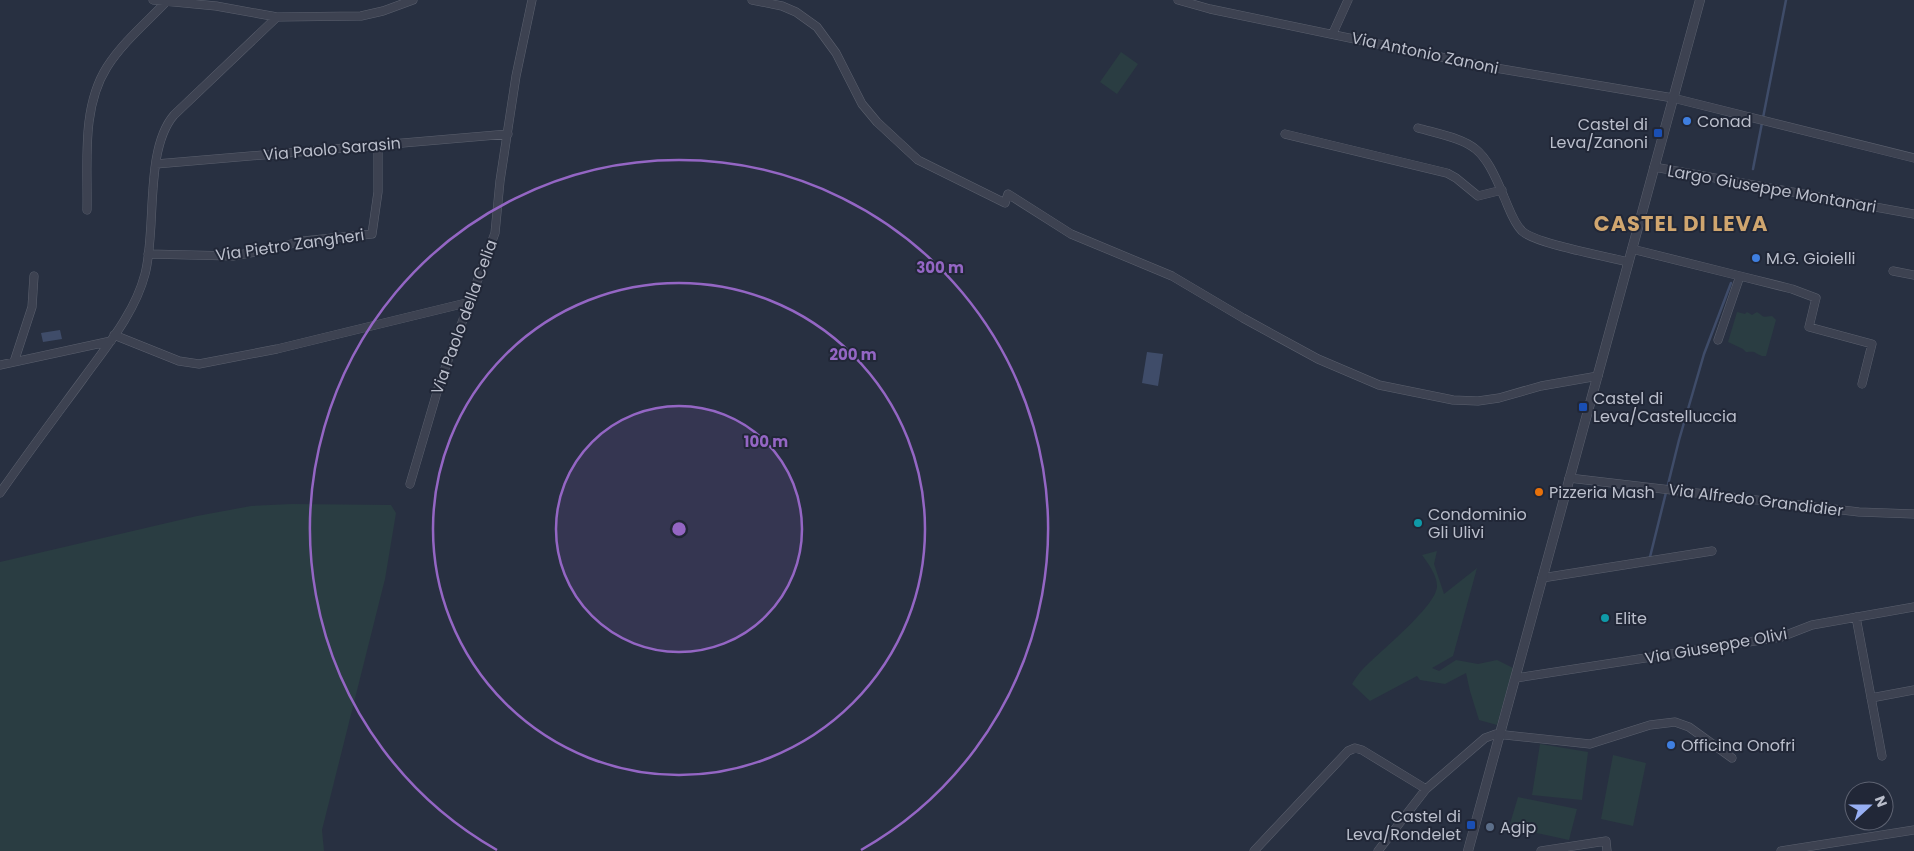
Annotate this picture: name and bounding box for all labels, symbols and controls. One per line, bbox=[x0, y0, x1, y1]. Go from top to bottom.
street label: Via Antonio Zanoni bbox=[1349, 26, 1501, 80]
place label: Conad bbox=[1697, 110, 1751, 133]
place label: Castel di Leva/Zanoni bbox=[1550, 113, 1648, 154]
marker: Conad bbox=[1681, 115, 1693, 127]
marker: Castel di Leva/Zanoni bbox=[1652, 127, 1664, 139]
street label: Via Paolo Sarasin bbox=[262, 132, 402, 166]
street label: Largo Giuseppe Montanari bbox=[1666, 159, 1878, 219]
district label: CASTEL DI LEVA bbox=[1594, 209, 1768, 238]
street label: Via Pietro Zangheri bbox=[214, 223, 366, 267]
street label: Via Paolo della Celia bbox=[425, 236, 503, 398]
place label: M.G. Gioielli bbox=[1766, 247, 1856, 270]
marker: M.G. Gioielli bbox=[1750, 252, 1762, 264]
text: 300 m bbox=[916, 257, 964, 278]
text: 200 m bbox=[829, 344, 877, 365]
place label: Castel di Leva/Castelluccia bbox=[1593, 387, 1737, 428]
marker: Castel di Leva/Castelluccia bbox=[1577, 401, 1589, 413]
text: 100 m bbox=[744, 431, 788, 452]
street label: Via Alfredo Grandidier bbox=[1667, 478, 1845, 522]
place label: Pizzeria Mash bbox=[1549, 481, 1655, 504]
marker: Pizzeria Mash bbox=[1533, 486, 1545, 498]
place label: Condominio Gli Ulivi bbox=[1428, 503, 1527, 544]
marker: Condominio Gli Ulivi bbox=[1412, 517, 1424, 529]
centre of rings bbox=[670, 520, 688, 538]
place label: Elite bbox=[1615, 607, 1647, 630]
marker: Elite bbox=[1599, 612, 1611, 624]
street label: Via Giuseppe Olivi bbox=[1643, 622, 1789, 670]
place label: Officina Onofri bbox=[1681, 734, 1795, 757]
marker: Officina Onofri bbox=[1665, 739, 1677, 751]
north arrow bbox=[1844, 781, 1894, 831]
text: N bbox=[1870, 793, 1892, 810]
place label: Castel di Leva/Rondelet bbox=[1346, 805, 1461, 846]
place label: Agip bbox=[1500, 816, 1537, 839]
marker: Castel di Leva/Rondelet bbox=[1465, 819, 1477, 831]
marker: Agip bbox=[1484, 821, 1496, 833]

